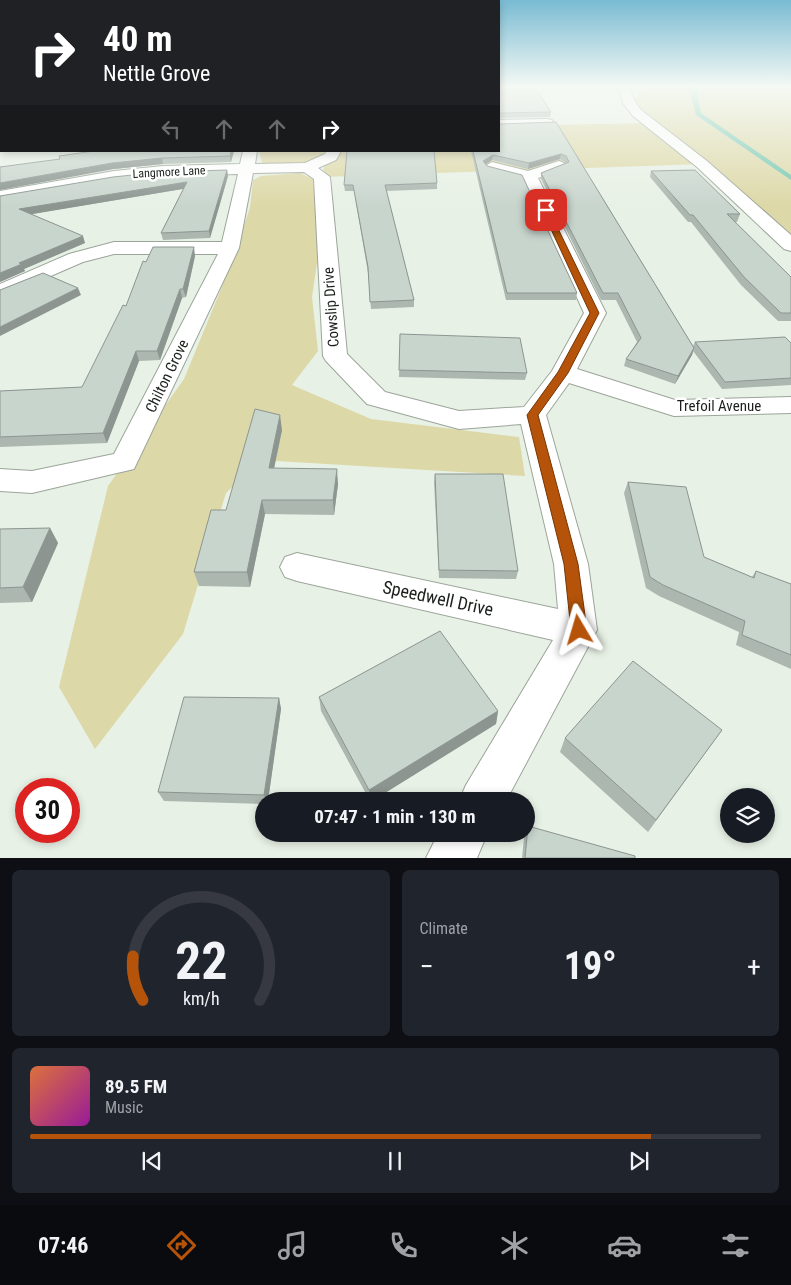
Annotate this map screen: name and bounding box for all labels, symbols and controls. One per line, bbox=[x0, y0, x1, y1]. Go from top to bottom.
text: 40 m bbox=[103, 19, 172, 60]
icon: right bbox=[20, 20, 85, 85]
text: Nettle Grove bbox=[103, 61, 210, 86]
icon: left bbox=[157, 115, 185, 143]
icon: ahead bbox=[210, 115, 238, 143]
icon: ahead bbox=[263, 115, 291, 143]
icon: right bbox=[316, 115, 344, 143]
street label: Langmore Lane bbox=[132, 163, 206, 181]
pin bbox=[525, 189, 567, 231]
icon: arrive bbox=[532, 196, 560, 224]
street label: Cowslip Drive bbox=[319, 266, 343, 348]
street label: Chilton Grove bbox=[142, 336, 192, 416]
street label: Trefoil Avenue bbox=[677, 397, 761, 415]
street label: Speedwell Drive bbox=[381, 576, 495, 620]
position arrow bbox=[552, 603, 604, 655]
speed limit sign: 30 bbox=[15, 778, 80, 843]
map controls bbox=[720, 788, 775, 843]
button: layers bbox=[720, 788, 775, 843]
text: 07:47 · 1 min · 130 m bbox=[314, 805, 476, 828]
text: Climate bbox=[420, 919, 468, 938]
text: 22 bbox=[174, 931, 227, 992]
text: 19° bbox=[564, 944, 617, 988]
text: − bbox=[420, 950, 434, 983]
text: + bbox=[747, 950, 761, 983]
text: km/h bbox=[182, 988, 219, 1009]
text: 89.5 FM bbox=[105, 1075, 167, 1098]
text: Music bbox=[105, 1098, 143, 1117]
icon: previous bbox=[138, 1147, 166, 1175]
icon: pause bbox=[381, 1147, 409, 1175]
icon: next bbox=[625, 1147, 653, 1175]
icon: directions bbox=[164, 1228, 199, 1263]
icon: music bbox=[275, 1228, 310, 1263]
icon: phone bbox=[386, 1228, 421, 1263]
icon: climate bbox=[497, 1228, 532, 1263]
icon: car bbox=[607, 1228, 642, 1263]
icon: filters bbox=[718, 1228, 753, 1263]
text: 07:46 bbox=[38, 1233, 88, 1258]

